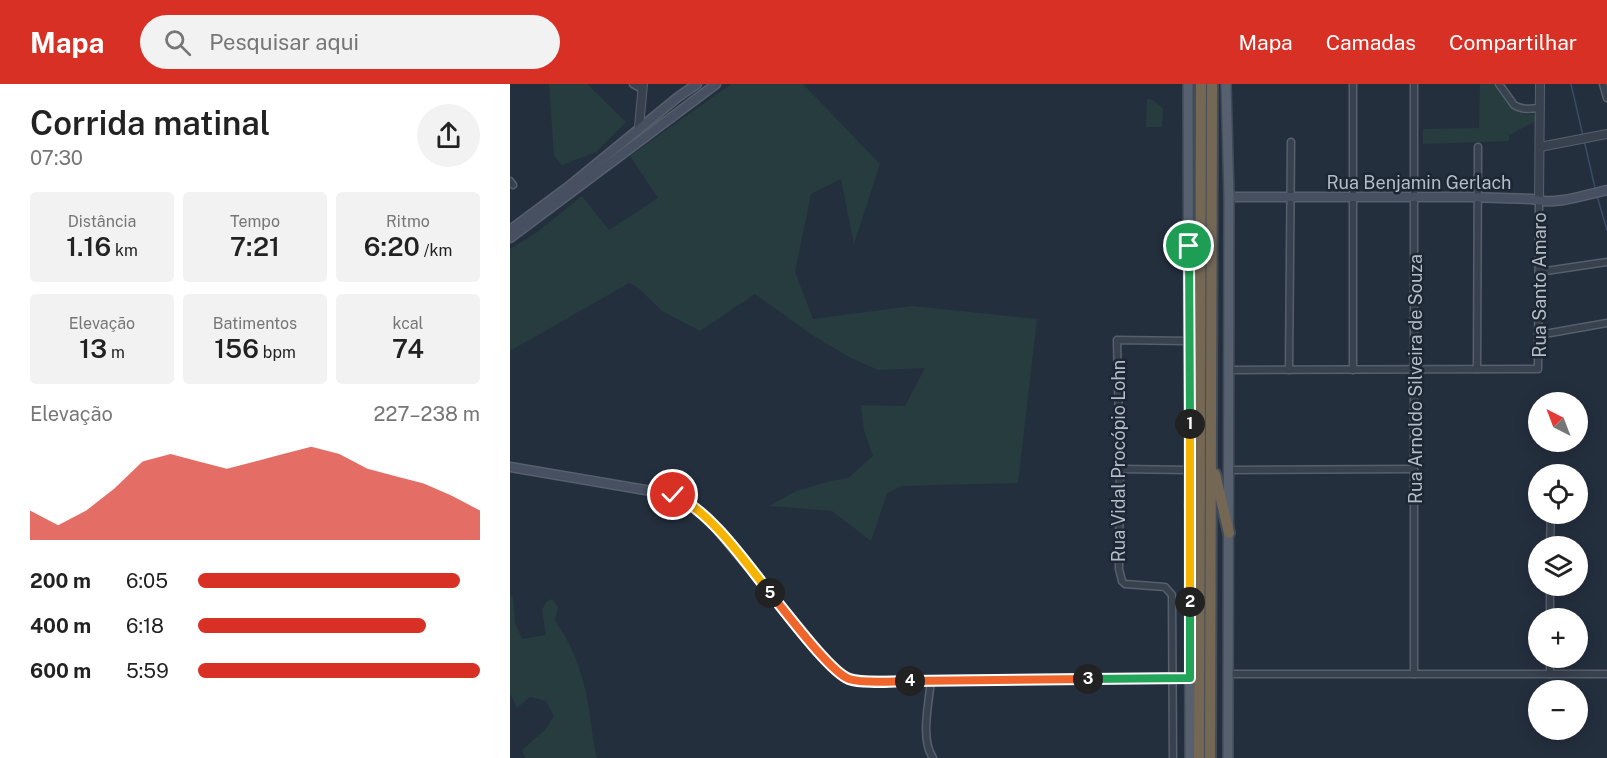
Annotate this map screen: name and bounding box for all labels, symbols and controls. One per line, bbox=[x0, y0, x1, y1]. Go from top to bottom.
search box bbox=[140, 15, 560, 69]
text: Mapa bbox=[30, 26, 104, 59]
icon: search bbox=[161, 26, 194, 59]
text: Pesquisar aqui bbox=[209, 29, 359, 55]
text: Mapa bbox=[1239, 30, 1293, 55]
text: Camadas bbox=[1326, 30, 1416, 55]
text: Compartilhar bbox=[1449, 30, 1577, 55]
text: Corrida matinal bbox=[30, 104, 270, 142]
button: share bbox=[417, 104, 480, 167]
text: 07:30 bbox=[30, 146, 83, 170]
street label: Rua Benjamin Gerlach bbox=[1327, 172, 1511, 193]
text: Distância bbox=[68, 212, 136, 231]
text: Tempo bbox=[230, 212, 280, 231]
text: Ritmo bbox=[386, 212, 430, 231]
street label: Rua Santo Amaro bbox=[1529, 212, 1550, 358]
pin bbox=[1163, 220, 1214, 271]
icon: arrive bbox=[1172, 229, 1205, 262]
text: 1.16 bbox=[66, 231, 111, 262]
text: 7:21 bbox=[230, 231, 280, 262]
text: 6:20 bbox=[364, 231, 420, 262]
text: km bbox=[111, 241, 138, 260]
text: /km bbox=[420, 241, 452, 260]
street label: Rua Arnoldo Silveira de Souza bbox=[1405, 254, 1426, 504]
text: Elevação bbox=[69, 314, 135, 333]
text: Batimentos bbox=[213, 314, 297, 333]
text: kcal bbox=[393, 314, 423, 333]
text: 13 bbox=[79, 333, 107, 364]
text: 156 bbox=[214, 333, 259, 364]
text: 74 bbox=[392, 333, 424, 364]
text: m bbox=[107, 343, 125, 362]
text: bpm bbox=[259, 343, 296, 362]
street label: Rua Vidal Procópio Lohn bbox=[1108, 360, 1129, 562]
north arrow bbox=[1528, 392, 1588, 452]
map controls bbox=[1528, 392, 1588, 740]
text: Elevação bbox=[30, 402, 113, 426]
text: 227–238 m bbox=[374, 402, 480, 426]
pin: 1 bbox=[1175, 409, 1205, 439]
text: 1 bbox=[1187, 414, 1193, 433]
button: locate bbox=[1528, 464, 1588, 524]
pin bbox=[647, 469, 698, 520]
icon: check bbox=[656, 478, 689, 511]
button: layers bbox=[1528, 536, 1588, 596]
text: 200 m bbox=[30, 569, 91, 593]
text: 6:05 bbox=[126, 569, 168, 593]
pin: 5 bbox=[755, 578, 785, 608]
text: 5 bbox=[765, 583, 775, 602]
pin: 2 bbox=[1175, 587, 1205, 617]
text: 2 bbox=[1185, 592, 1195, 611]
button: + bbox=[1528, 608, 1588, 668]
text: 400 m bbox=[30, 614, 91, 638]
text: 6:18 bbox=[126, 614, 164, 638]
text: 600 m bbox=[30, 659, 91, 683]
text: 5:59 bbox=[126, 659, 169, 683]
pin: 3 bbox=[1073, 664, 1103, 694]
pin: 4 bbox=[895, 666, 925, 696]
text: 3 bbox=[1083, 669, 1093, 688]
text: 4 bbox=[905, 671, 915, 690]
button: − bbox=[1528, 680, 1588, 740]

